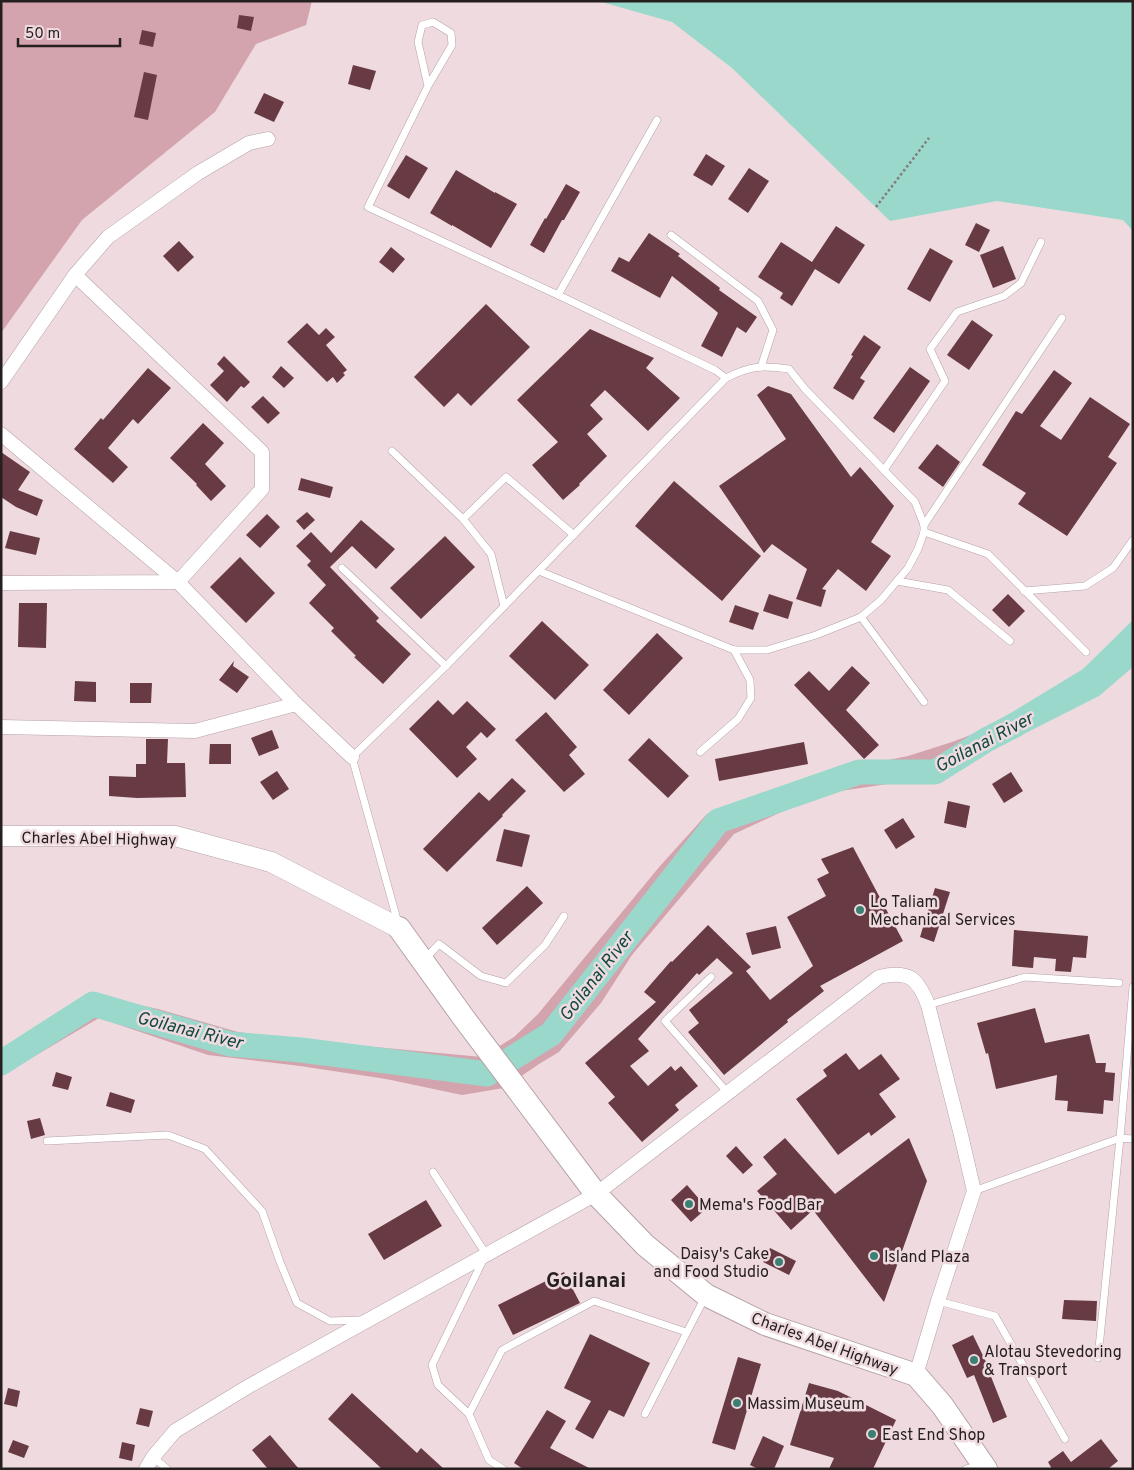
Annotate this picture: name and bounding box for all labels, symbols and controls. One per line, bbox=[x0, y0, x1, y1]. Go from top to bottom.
scale bar bbox=[18, 15, 120, 47]
text: 50 m bbox=[25, 25, 60, 44]
water label: Goilanai River bbox=[932, 707, 1040, 779]
street label: Charles Abel Highway bbox=[21, 829, 177, 851]
place label: Lo Taliam Mechanical Services bbox=[870, 893, 1016, 931]
marker: Lo Taliam Mechanical Services bbox=[854, 904, 866, 916]
water label: Goilanai River bbox=[555, 926, 641, 1027]
water label: Goilanai River bbox=[134, 1007, 247, 1056]
place label: Mema's Food Bar bbox=[699, 1196, 822, 1216]
marker: Mema's Food Bar bbox=[683, 1198, 695, 1210]
place label: Daisy's Cake and Food Studio bbox=[654, 1245, 769, 1283]
place label: Island Plaza bbox=[884, 1248, 970, 1268]
marker: Island Plaza bbox=[868, 1250, 880, 1262]
marker: Daisy's Cake and Food Studio bbox=[773, 1256, 785, 1268]
district label: Goilanai bbox=[546, 1268, 626, 1295]
street label: Charles Abel Highway bbox=[748, 1309, 901, 1381]
place label: Alotau Stevedoring & Transport bbox=[984, 1343, 1122, 1381]
marker: Alotau Stevedoring & Transport bbox=[968, 1354, 980, 1366]
place label: Massim Museum bbox=[747, 1395, 865, 1415]
marker: Massim Museum bbox=[731, 1397, 743, 1409]
place label: East End Shop bbox=[882, 1426, 985, 1446]
marker: East End Shop bbox=[866, 1428, 878, 1440]

